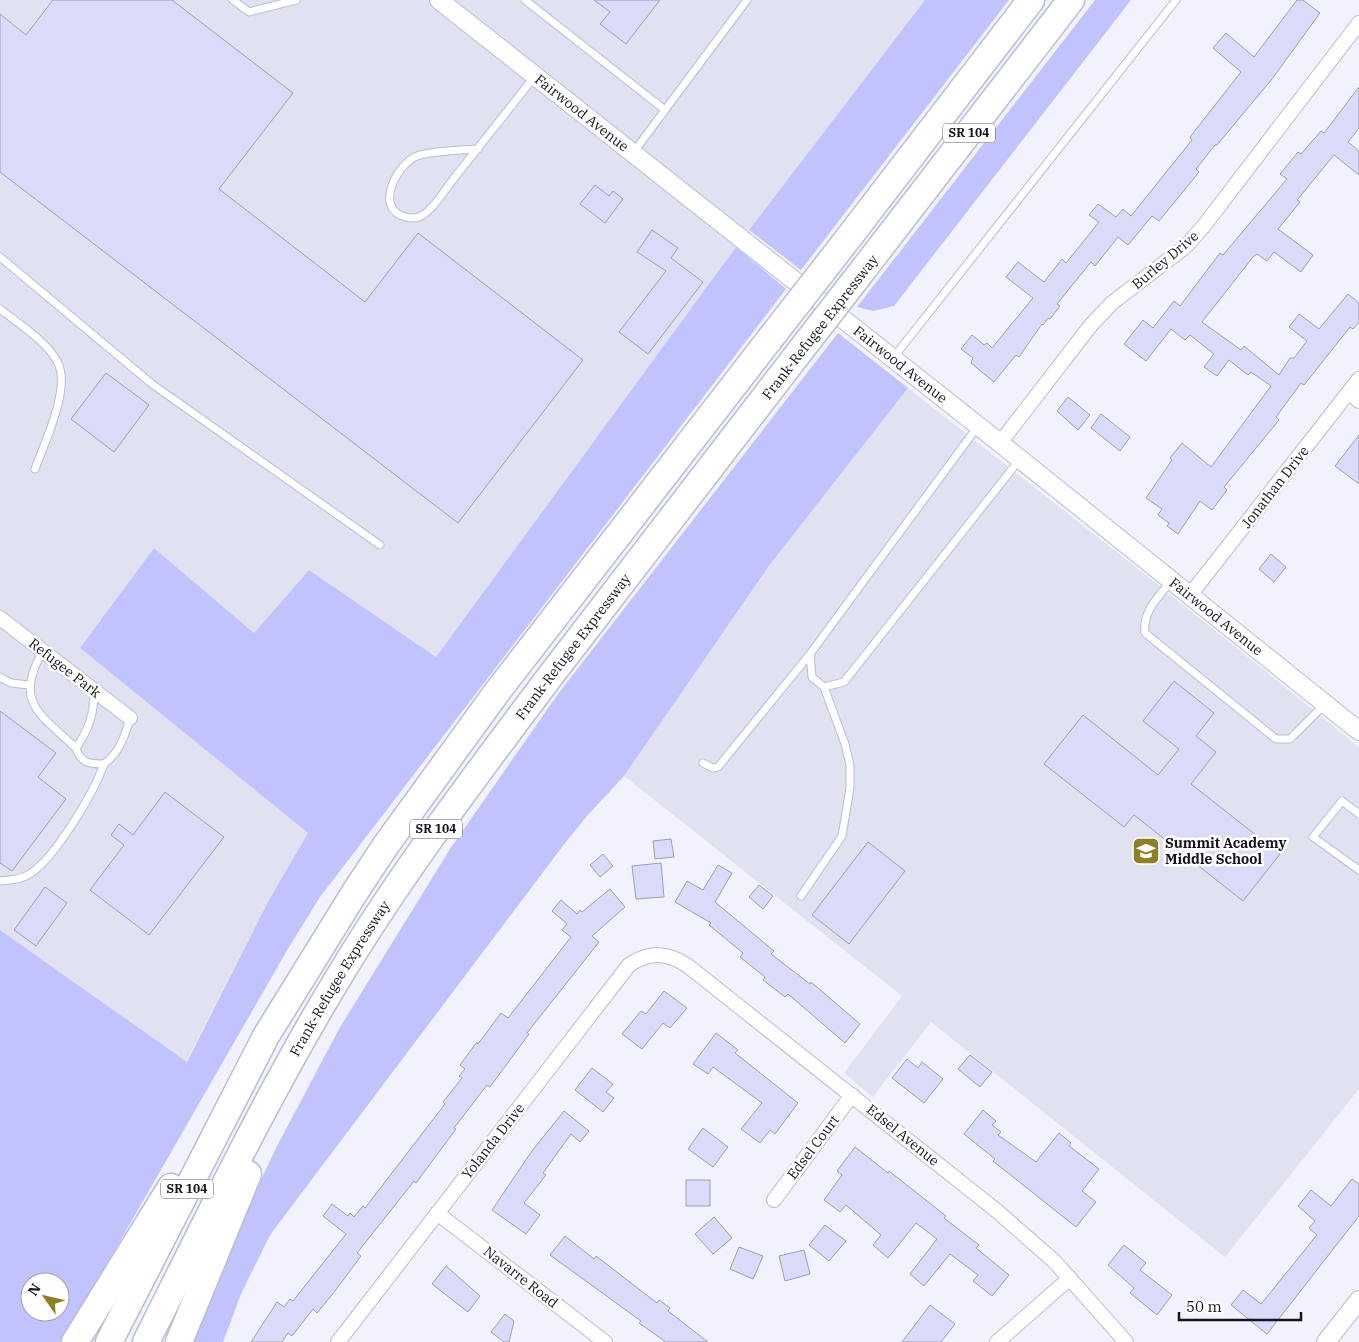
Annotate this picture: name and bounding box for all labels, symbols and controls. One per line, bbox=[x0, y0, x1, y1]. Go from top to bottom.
street label: Fairwood Avenue bbox=[531, 70, 632, 155]
road number: SR 104 bbox=[943, 124, 995, 142]
street label: Burley Drive bbox=[1128, 227, 1202, 293]
street label: Frank-Refugee Expressway bbox=[758, 251, 882, 403]
street label: Fairwood Avenue bbox=[850, 322, 951, 407]
street label: Jonathan Drive bbox=[1237, 442, 1313, 532]
street label: Frank-Refugee Expressway bbox=[512, 570, 635, 723]
street label: Fairwood Avenue bbox=[1166, 573, 1267, 659]
street label: Refugee Park bbox=[25, 634, 105, 702]
road number: SR 104 bbox=[410, 820, 462, 839]
place label: Summit Academy Middle School bbox=[1165, 834, 1286, 868]
school or university icon: Summit Academy Middle School bbox=[1131, 836, 1161, 866]
street label: Frank-Refugee Expressway bbox=[286, 897, 394, 1060]
street label: Yolanda Drive bbox=[458, 1099, 528, 1183]
street label: Edsel Avenue bbox=[863, 1100, 943, 1170]
street label: Edsel Court bbox=[783, 1111, 843, 1183]
road number: SR 104 bbox=[161, 1180, 213, 1198]
street label: Navarre Road bbox=[480, 1242, 562, 1312]
north arrow bbox=[20, 1272, 70, 1322]
text: N bbox=[24, 1280, 45, 1299]
scale bar bbox=[1179, 1290, 1302, 1322]
text: 50 m bbox=[1186, 1297, 1222, 1316]

